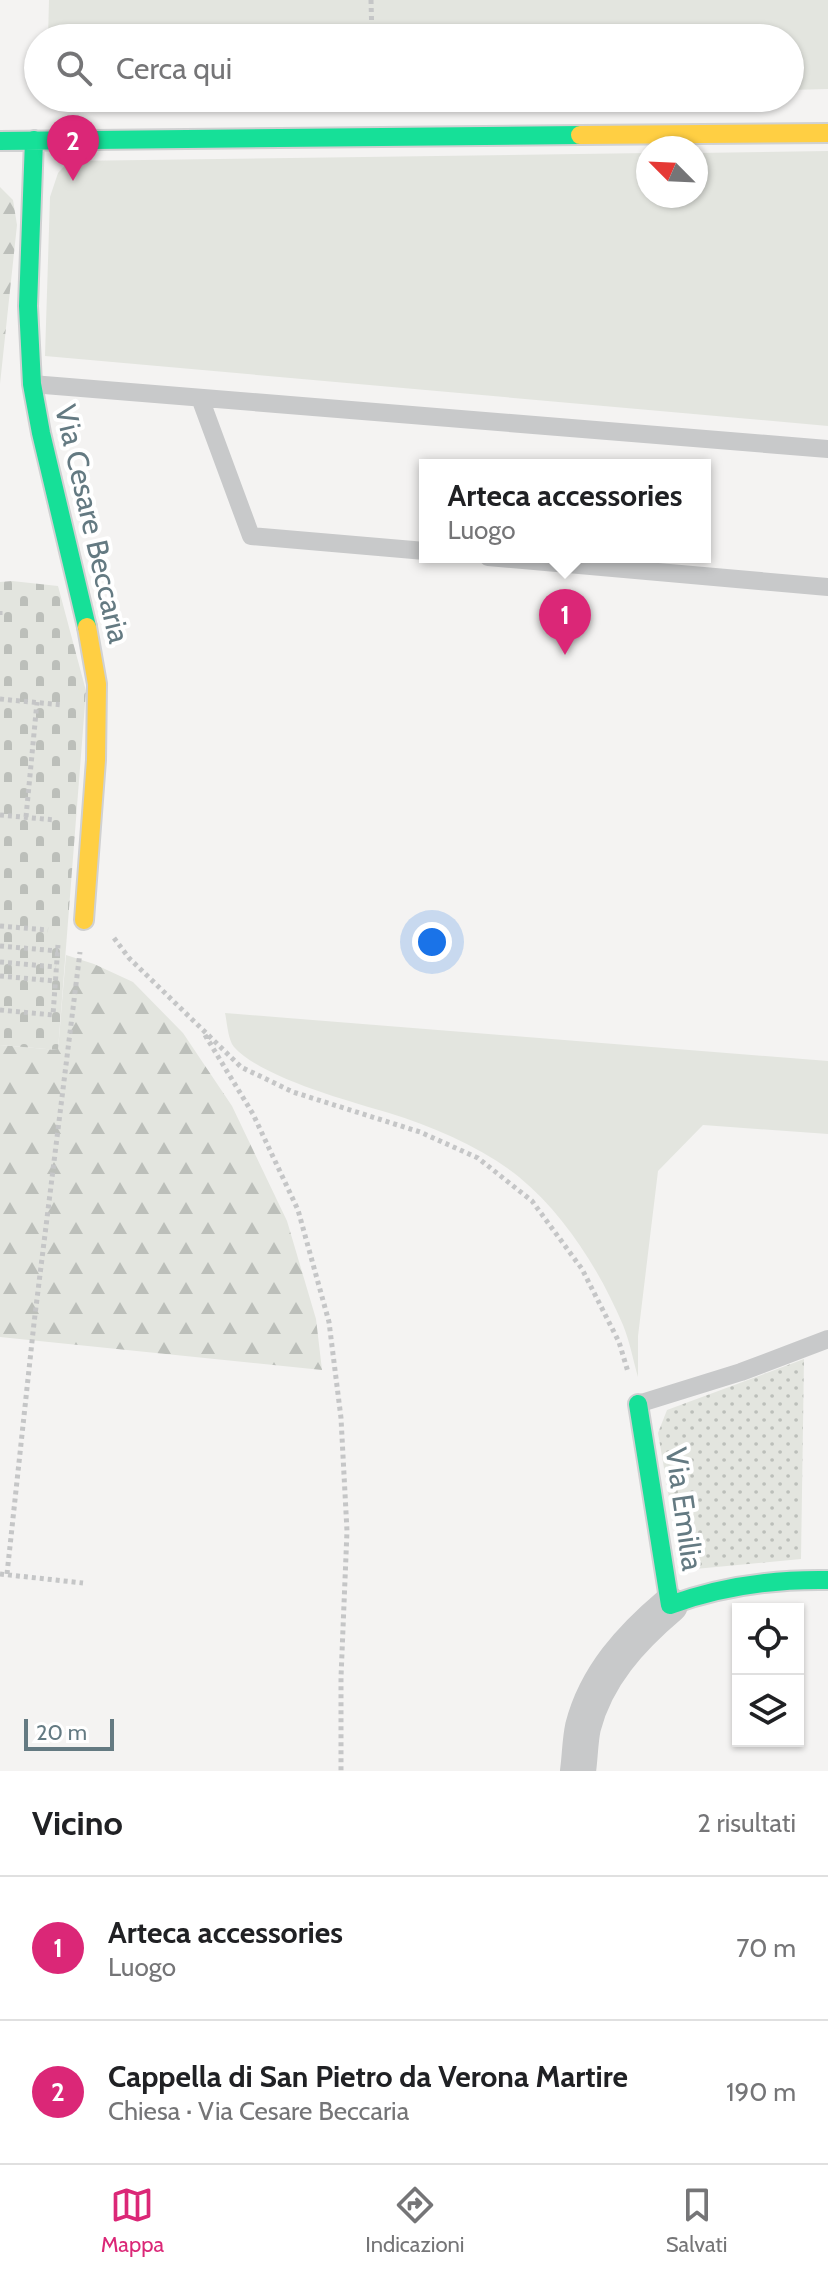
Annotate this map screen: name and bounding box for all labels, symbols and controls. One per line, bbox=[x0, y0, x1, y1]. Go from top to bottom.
search box bbox=[24, 24, 804, 112]
icon: search bbox=[52, 46, 96, 90]
text: Cerca qui bbox=[116, 50, 232, 87]
pin: 2 bbox=[47, 115, 99, 181]
north arrow bbox=[636, 136, 708, 208]
street label: Via Cesare Beccaria bbox=[47, 401, 138, 647]
popup bbox=[419, 459, 711, 563]
text: Arteca accessories bbox=[448, 477, 682, 514]
text: Luogo bbox=[448, 514, 516, 546]
pin: 1 bbox=[539, 589, 591, 655]
your location bbox=[412, 922, 452, 962]
street label: Via Emilia bbox=[658, 1445, 712, 1573]
map controls bbox=[732, 1603, 804, 1747]
button: locate bbox=[732, 1603, 804, 1675]
button: layers bbox=[732, 1675, 804, 1747]
scale bar bbox=[24, 1715, 114, 1751]
text: 20 m bbox=[36, 1719, 87, 1746]
text: Vicino bbox=[32, 1802, 123, 1844]
text: 2 risultati bbox=[697, 1807, 796, 1839]
text: Arteca accessories bbox=[108, 1914, 343, 1951]
text: 1 bbox=[53, 1932, 63, 1964]
text: 70 m bbox=[736, 1932, 796, 1964]
text: Luogo bbox=[108, 1951, 176, 1983]
text: Cappella di San Pietro da Verona Martire bbox=[108, 2058, 628, 2095]
text: 2 bbox=[51, 2076, 65, 2108]
text: 190 m bbox=[726, 2076, 796, 2108]
text: Chiesa · Via Cesare Beccaria bbox=[108, 2095, 409, 2127]
tab: Mappa bbox=[101, 2183, 164, 2258]
tab: Indicazioni bbox=[365, 2183, 465, 2258]
tab: Salvati bbox=[666, 2183, 727, 2258]

